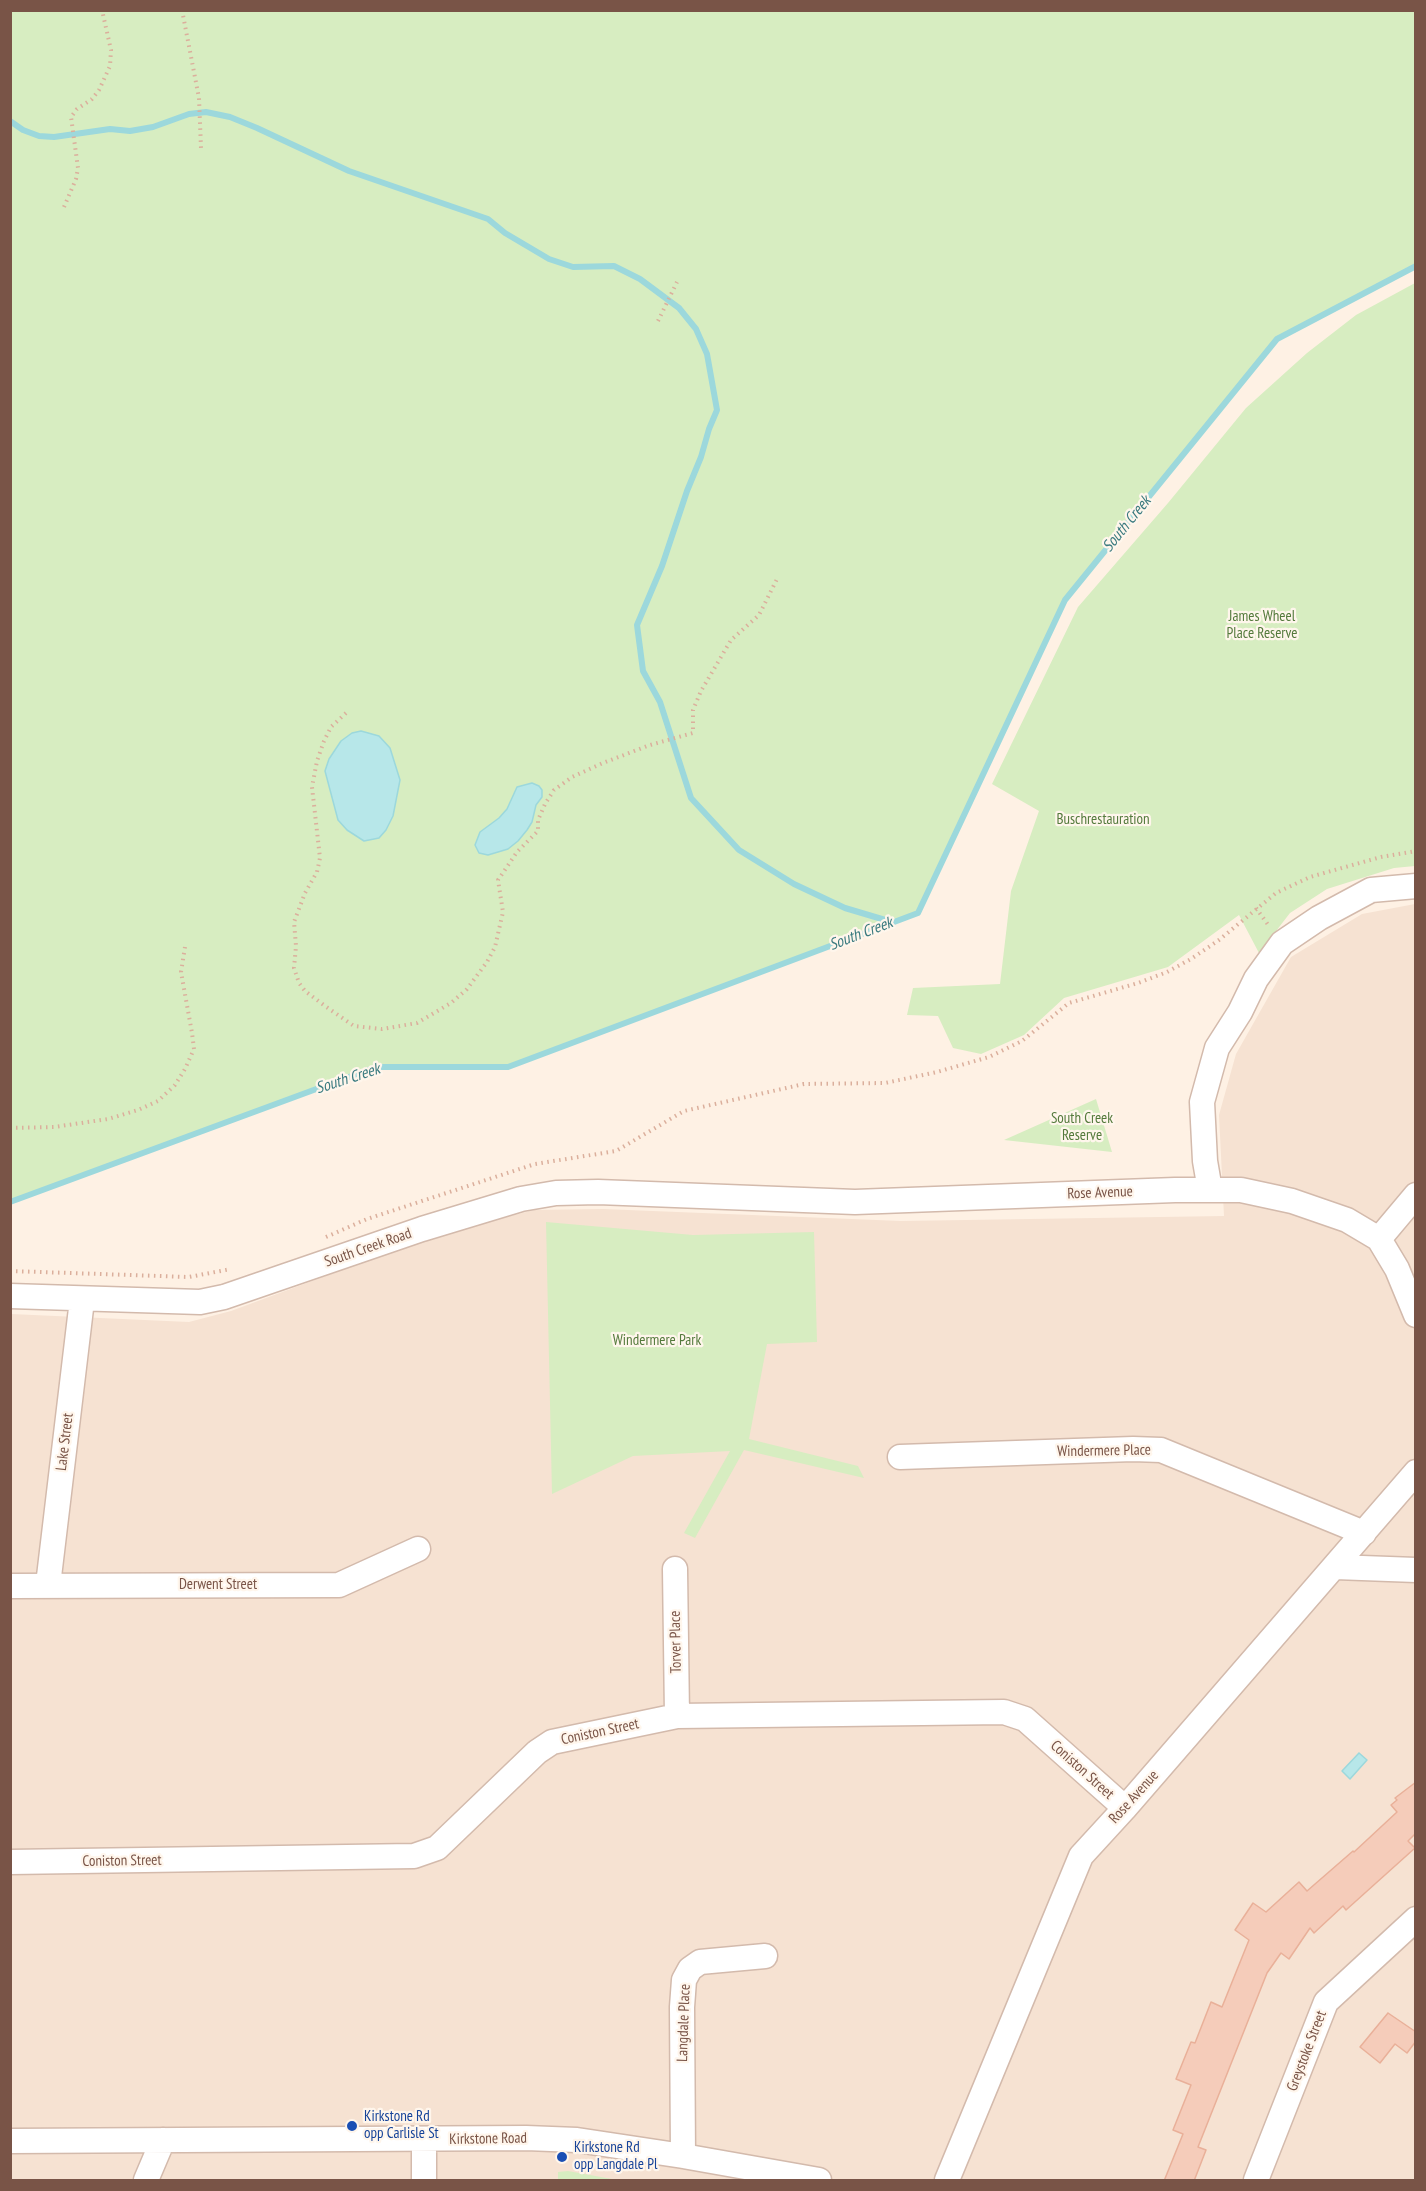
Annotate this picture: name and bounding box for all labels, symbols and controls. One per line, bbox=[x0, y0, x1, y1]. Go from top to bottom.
water label: South Creek bbox=[1099, 492, 1155, 556]
park label: James Wheel Place Reserve bbox=[1227, 608, 1297, 643]
park label: Buschrestauration bbox=[1056, 811, 1150, 829]
water label: South Creek bbox=[827, 913, 895, 955]
water label: South Creek bbox=[313, 1060, 383, 1098]
park label: South Creek Reserve bbox=[1051, 1110, 1113, 1145]
street label: Rose Avenue bbox=[1067, 1183, 1133, 1203]
street label: South Creek Road bbox=[322, 1225, 414, 1271]
park label: Windermere Park bbox=[613, 1332, 701, 1350]
street label: Lake Street bbox=[53, 1412, 77, 1472]
street label: Windermere Place bbox=[1057, 1441, 1151, 1461]
street label: Derwent Street bbox=[179, 1576, 257, 1594]
street label: Torver Place bbox=[666, 1611, 686, 1673]
street label: Coniston Street bbox=[559, 1715, 641, 1749]
street label: Coniston Street bbox=[1047, 1737, 1117, 1803]
street label: Rose Avenue bbox=[1105, 1767, 1163, 1827]
street label: Coniston Street bbox=[82, 1851, 162, 1871]
street label: Langdale Place bbox=[674, 1984, 694, 2062]
street label: Greystoke Street bbox=[1283, 2008, 1331, 2094]
place label: Kirkstone Rd opp Carlisle St bbox=[364, 2108, 439, 2143]
marker: Kirkstone Rd opp Carlisle St bbox=[345, 2119, 359, 2133]
street label: Kirkstone Road bbox=[449, 2129, 527, 2149]
place label: Kirkstone Rd opp Langdale Pl bbox=[574, 2139, 657, 2174]
marker: Kirkstone Rd opp Langdale Pl bbox=[555, 2150, 569, 2164]

